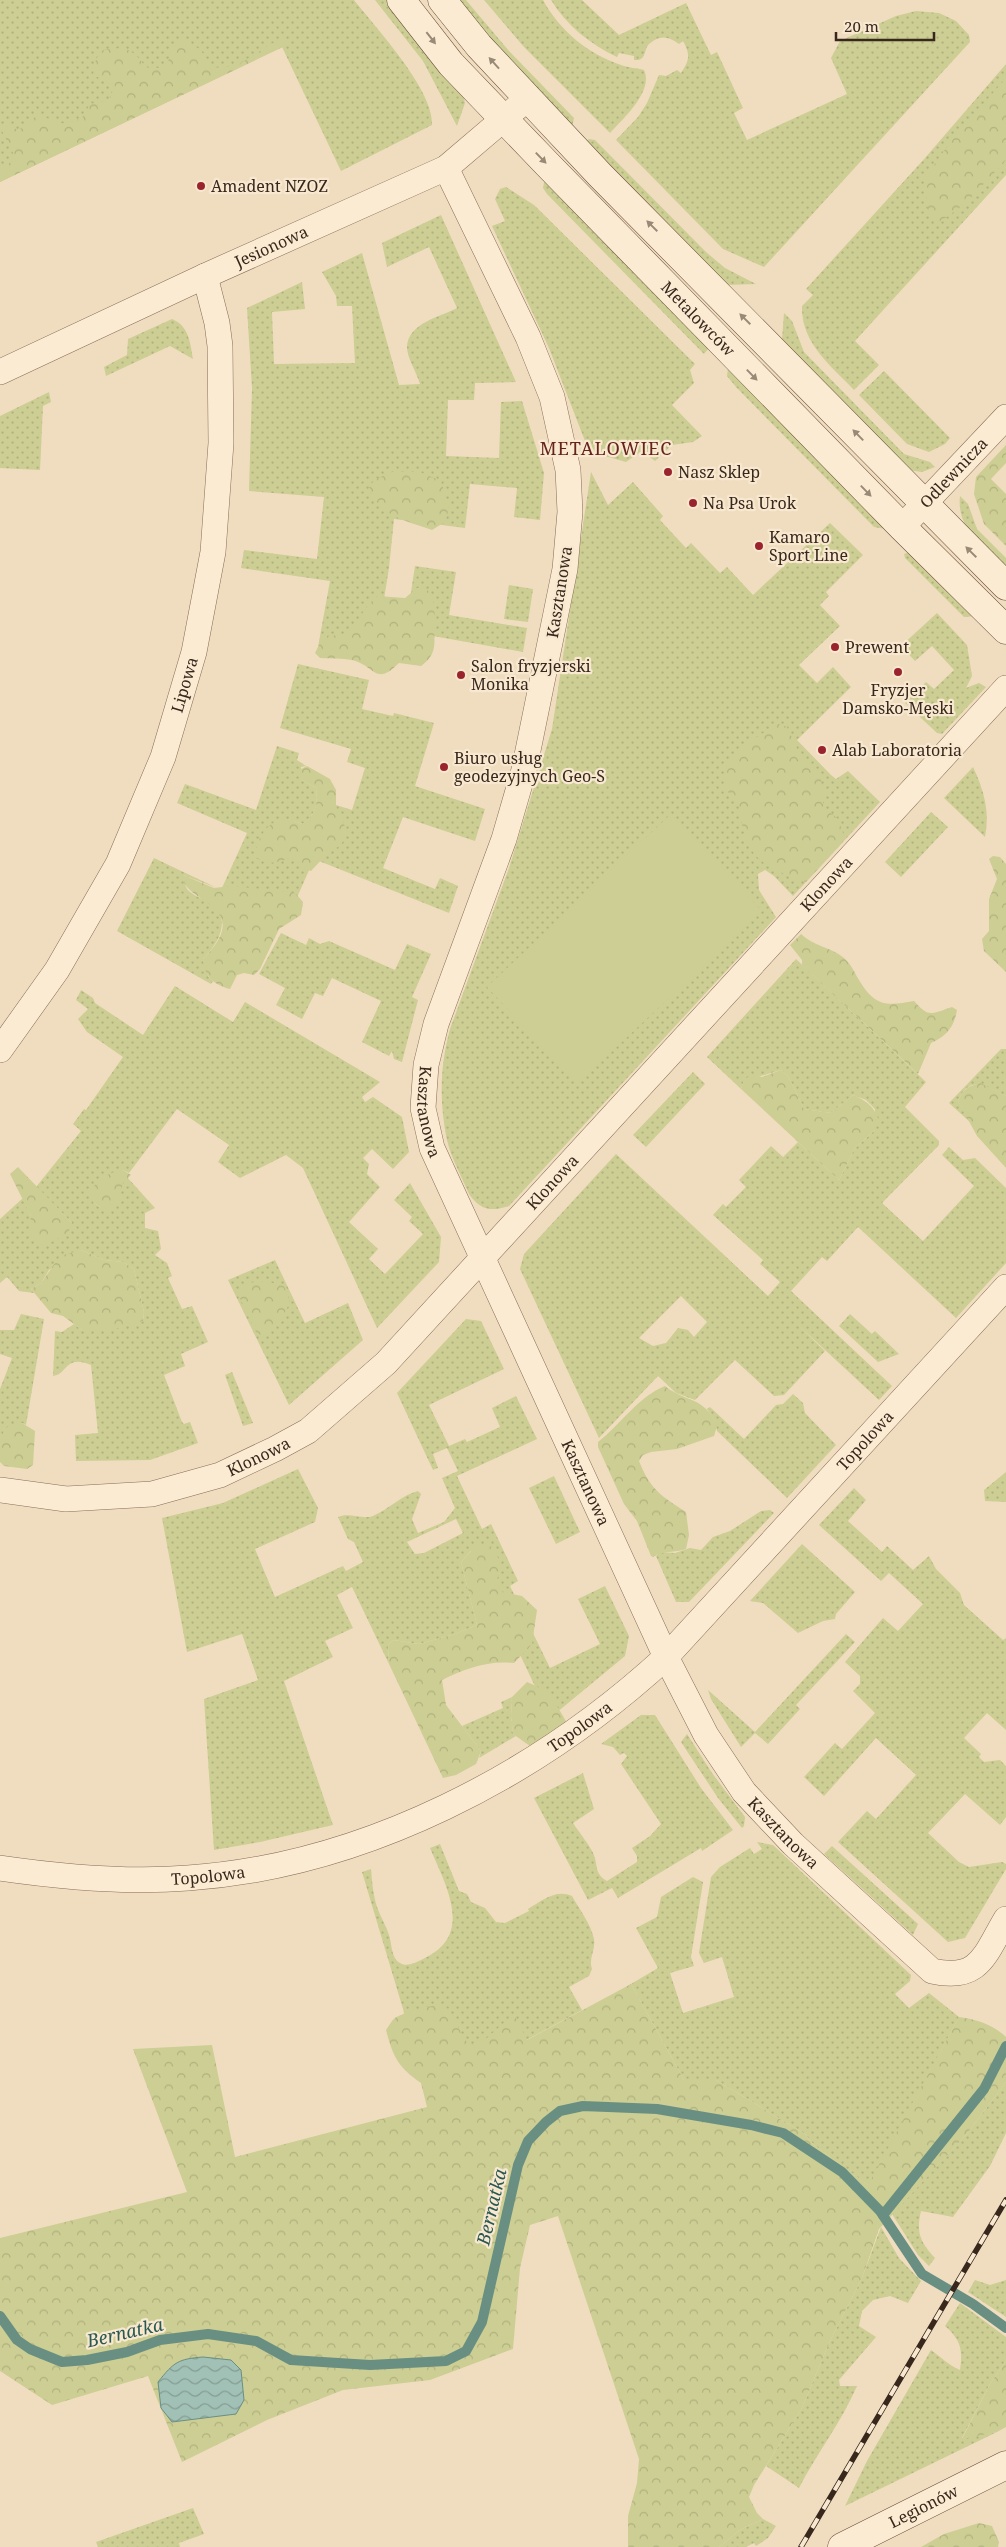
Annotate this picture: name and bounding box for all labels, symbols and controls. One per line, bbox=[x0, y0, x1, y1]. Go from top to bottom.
scale bar bbox=[836, 10, 934, 42]
text: 20 m bbox=[844, 16, 879, 36]
one-way arrow bbox=[426, 31, 436, 45]
one-way arrow bbox=[489, 56, 500, 69]
one-way arrow bbox=[535, 151, 547, 163]
place label: Amadent NZOZ bbox=[211, 175, 328, 197]
marker: Amadent NZOZ bbox=[195, 180, 207, 192]
street label: Jesionowa bbox=[230, 220, 311, 273]
one-way arrow bbox=[646, 220, 658, 232]
street label: Metalowców bbox=[656, 276, 740, 361]
one-way arrow bbox=[739, 313, 751, 325]
one-way arrow bbox=[746, 368, 758, 380]
one-way arrow bbox=[852, 430, 864, 442]
street label: Odlewnicza bbox=[915, 432, 992, 513]
district label: METALOWIEC bbox=[540, 436, 672, 460]
place label: Nasz Sklep bbox=[678, 461, 760, 483]
marker: Nasz Sklep bbox=[662, 466, 674, 478]
one-way arrow bbox=[859, 484, 871, 496]
place label: Na Psa Urok bbox=[703, 492, 797, 514]
marker: Na Psa Urok bbox=[687, 497, 699, 509]
place label: Kamaro Sport Line bbox=[769, 526, 848, 566]
marker: Kamaro Sport Line bbox=[753, 540, 765, 552]
street label: Kasztanowa bbox=[541, 545, 577, 639]
one-way arrow bbox=[966, 546, 978, 558]
place label: Prewent bbox=[845, 636, 909, 658]
marker: Prewent bbox=[829, 641, 841, 653]
street label: Lipowa bbox=[166, 654, 203, 715]
place label: Salon fryzjerski Monika bbox=[471, 655, 591, 695]
marker: Fryzjer Damsko-Męski bbox=[892, 666, 904, 678]
marker: Salon fryzjerski Monika bbox=[455, 669, 467, 681]
place label: Fryzjer Damsko-Męski bbox=[842, 679, 954, 719]
place label: Alab Laboratoria bbox=[832, 739, 962, 761]
marker: Alab Laboratoria bbox=[816, 744, 828, 756]
place label: Biuro usług geodezyjnych Geo-S bbox=[454, 747, 605, 787]
marker: Biuro usług geodezyjnych Geo-S bbox=[438, 761, 450, 773]
street label: Klonowa bbox=[795, 851, 857, 916]
street label: Kasztanowa bbox=[412, 1065, 446, 1161]
street label: Klonowa bbox=[521, 1150, 583, 1214]
street label: Topolowa bbox=[832, 1406, 898, 1475]
street label: Klonowa bbox=[223, 1432, 294, 1481]
street label: Kasztanowa bbox=[556, 1436, 615, 1529]
street label: Topolowa bbox=[543, 1696, 617, 1757]
street label: Kasztanowa bbox=[743, 1792, 824, 1873]
street label: Topolowa bbox=[171, 1861, 247, 1890]
water label: Bernatka bbox=[470, 2166, 512, 2248]
water label: Bernatka bbox=[83, 2311, 166, 2353]
street label: Legionów bbox=[885, 2480, 962, 2533]

